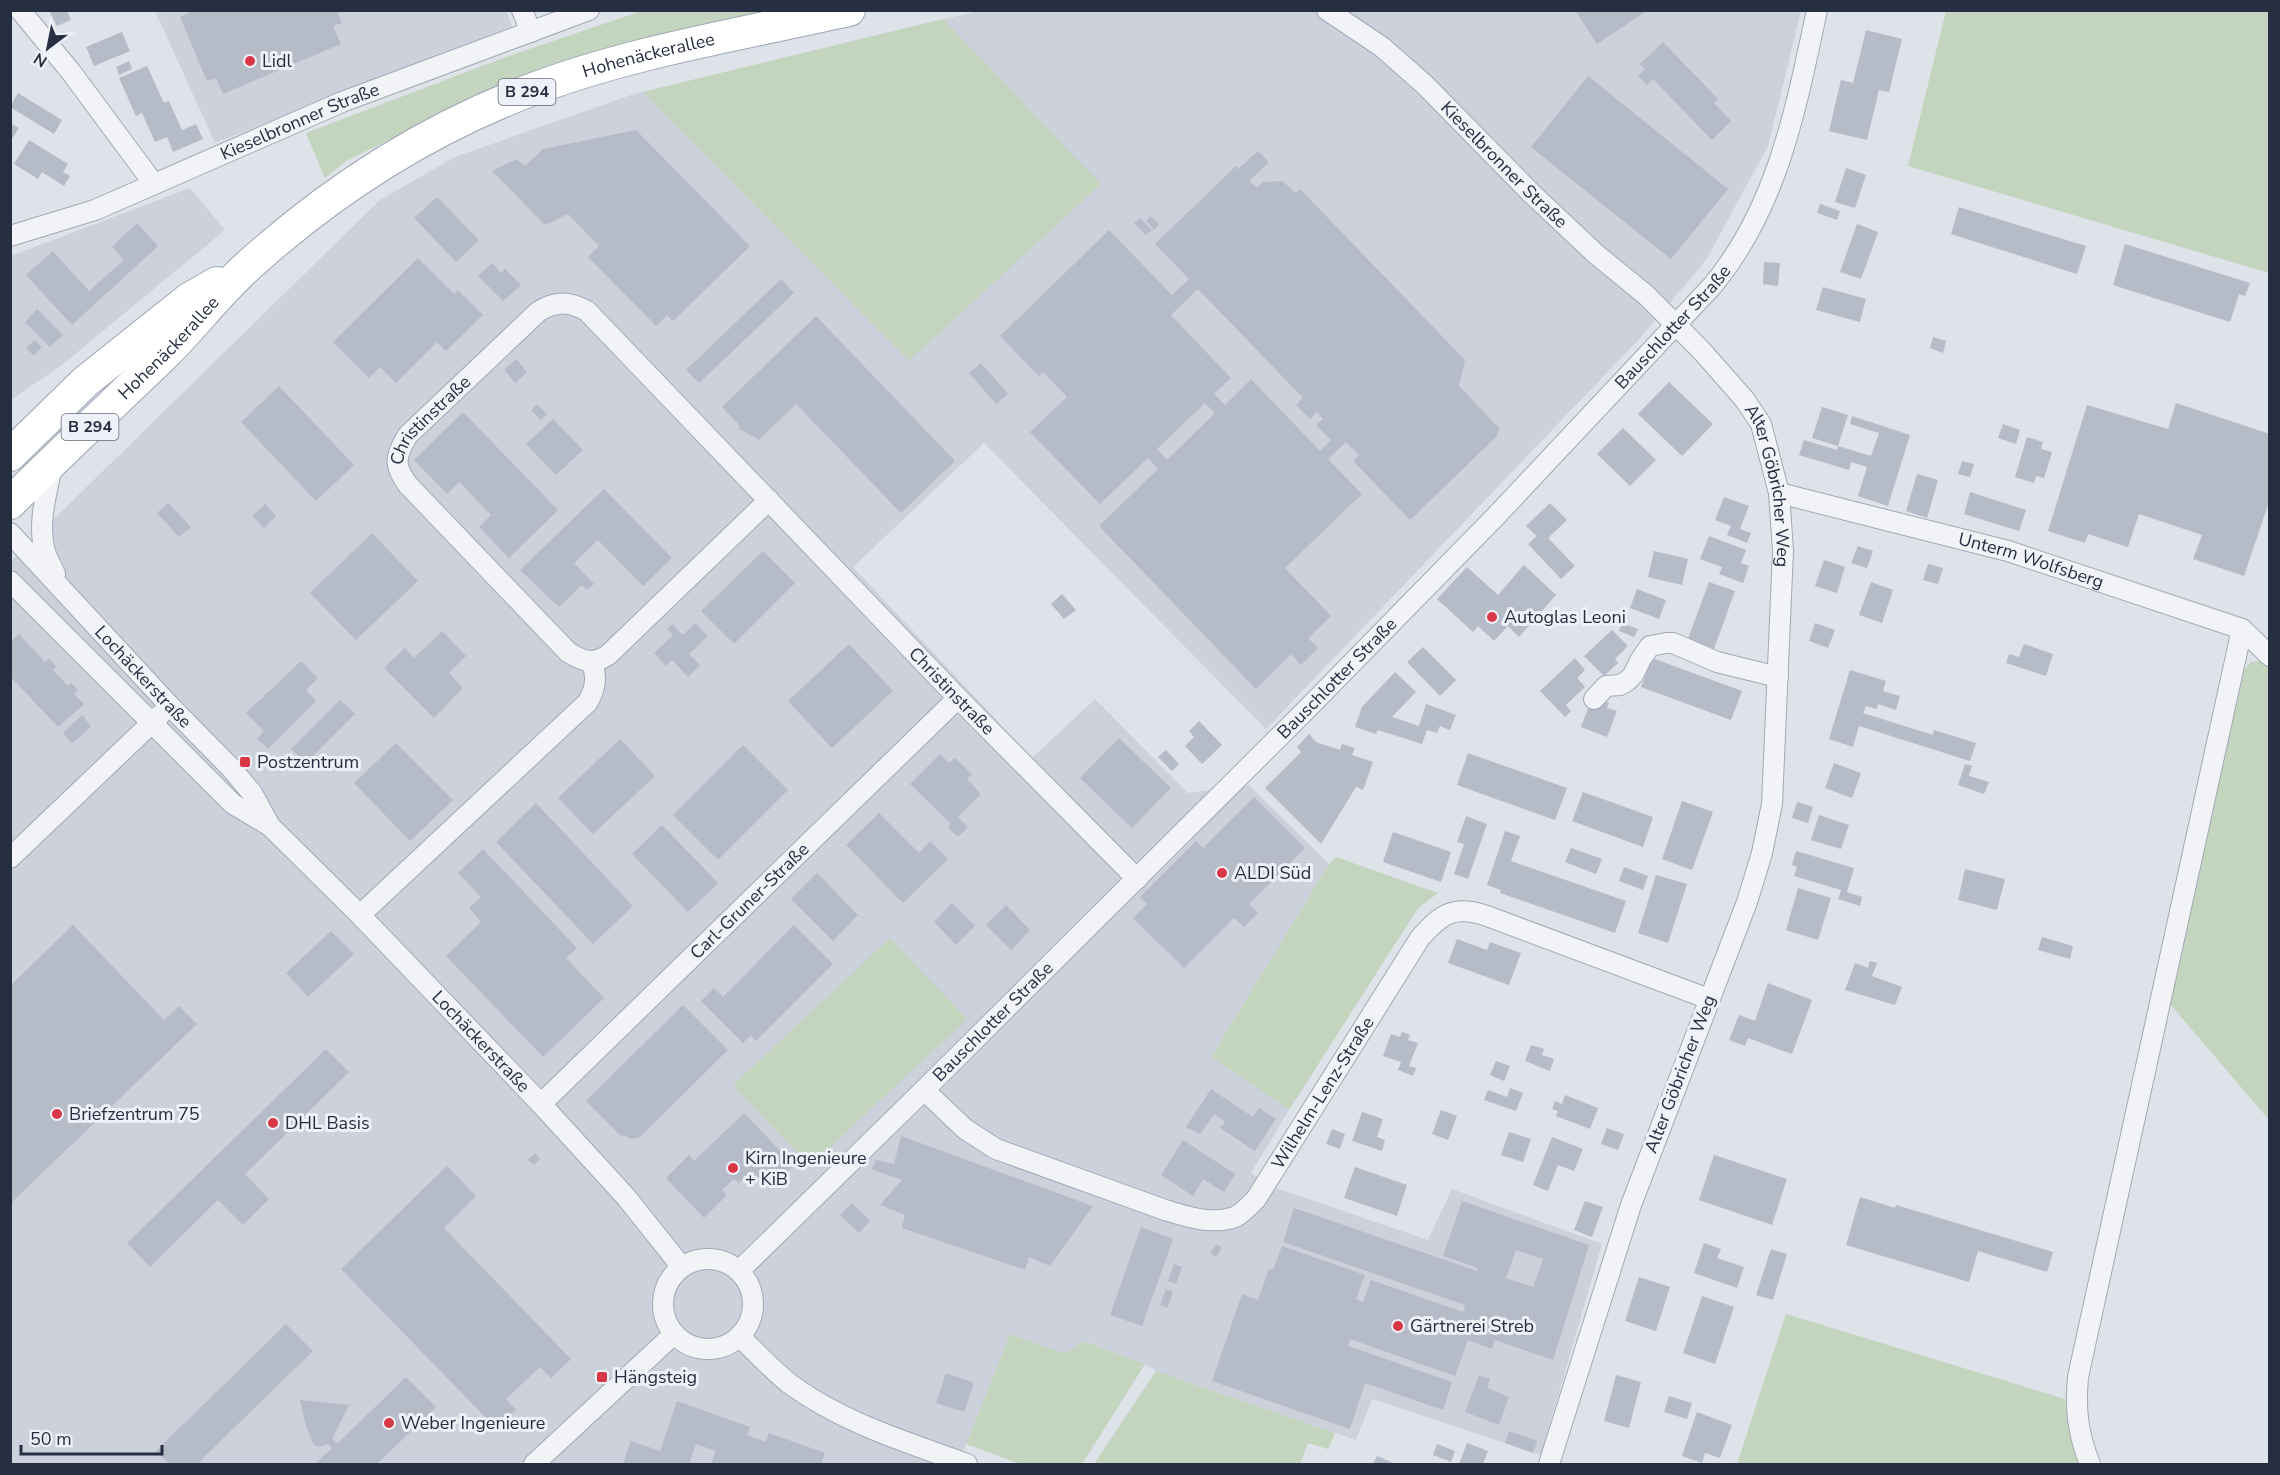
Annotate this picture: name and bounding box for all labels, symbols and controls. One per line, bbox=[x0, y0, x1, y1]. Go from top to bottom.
north arrow bbox=[18, 18, 78, 78]
street label: Hohenäckerallee bbox=[579, 27, 717, 84]
text: N bbox=[30, 47, 51, 72]
place label: Lidl bbox=[262, 49, 292, 73]
marker: Lidl bbox=[243, 54, 257, 68]
street label: Kieselbronner Straße bbox=[217, 77, 383, 166]
road number: B 294 bbox=[498, 79, 556, 105]
street label: Kieselbronner Straße bbox=[1435, 96, 1573, 233]
street label: Bauschlotter Straße bbox=[1609, 260, 1736, 394]
street label: Hohenäckerallee bbox=[113, 291, 224, 405]
street label: Christinstraße bbox=[385, 370, 476, 466]
street label: Alter Göbricher Weg bbox=[1739, 399, 1795, 568]
road number: B 294 bbox=[62, 414, 118, 440]
street label: Unterm Wolfsberg bbox=[1956, 527, 2107, 594]
place label: Autoglas Leoni bbox=[1504, 605, 1626, 629]
marker: Autoglas Leoni bbox=[1485, 610, 1499, 624]
street label: Bauschlotter Straße bbox=[1272, 612, 1402, 744]
street label: Lochäckerstraße bbox=[89, 620, 197, 733]
street label: Christinstraße bbox=[904, 642, 1000, 740]
place label: Postzentrum bbox=[257, 750, 359, 774]
marker: Postzentrum bbox=[238, 755, 252, 769]
street label: Carl-Gruner-Straße bbox=[685, 838, 814, 964]
place label: ALDI Süd bbox=[1234, 861, 1311, 885]
marker: ALDI Süd bbox=[1215, 866, 1229, 880]
street label: Bauschlotter Straße bbox=[927, 956, 1058, 1087]
street label: Lochäckerstraße bbox=[427, 985, 535, 1097]
street label: Alter Göbricher Weg bbox=[1639, 992, 1721, 1156]
street label: Wilhelm-Lenz-Straße bbox=[1266, 1012, 1380, 1174]
place label: Briefzentrum 75 bbox=[69, 1102, 200, 1126]
marker: Briefzentrum 75 bbox=[50, 1107, 64, 1121]
place label: DHL Basis bbox=[285, 1111, 370, 1135]
marker: DHL Basis bbox=[266, 1116, 280, 1130]
place label: Kirn Ingenieure + KiB bbox=[745, 1146, 867, 1191]
marker: Kirn Ingenieure + KiB bbox=[726, 1161, 740, 1175]
place label: Gärtnerei Streb bbox=[1410, 1314, 1534, 1338]
marker: Gärtnerei Streb bbox=[1391, 1319, 1405, 1333]
place label: Hängsteig bbox=[614, 1365, 697, 1389]
marker: Hängsteig bbox=[595, 1370, 609, 1384]
place label: Weber Ingenieure bbox=[401, 1411, 545, 1435]
marker: Weber Ingenieure bbox=[382, 1416, 396, 1430]
scale bar bbox=[21, 1418, 162, 1456]
text: 50 m bbox=[30, 1427, 72, 1451]

